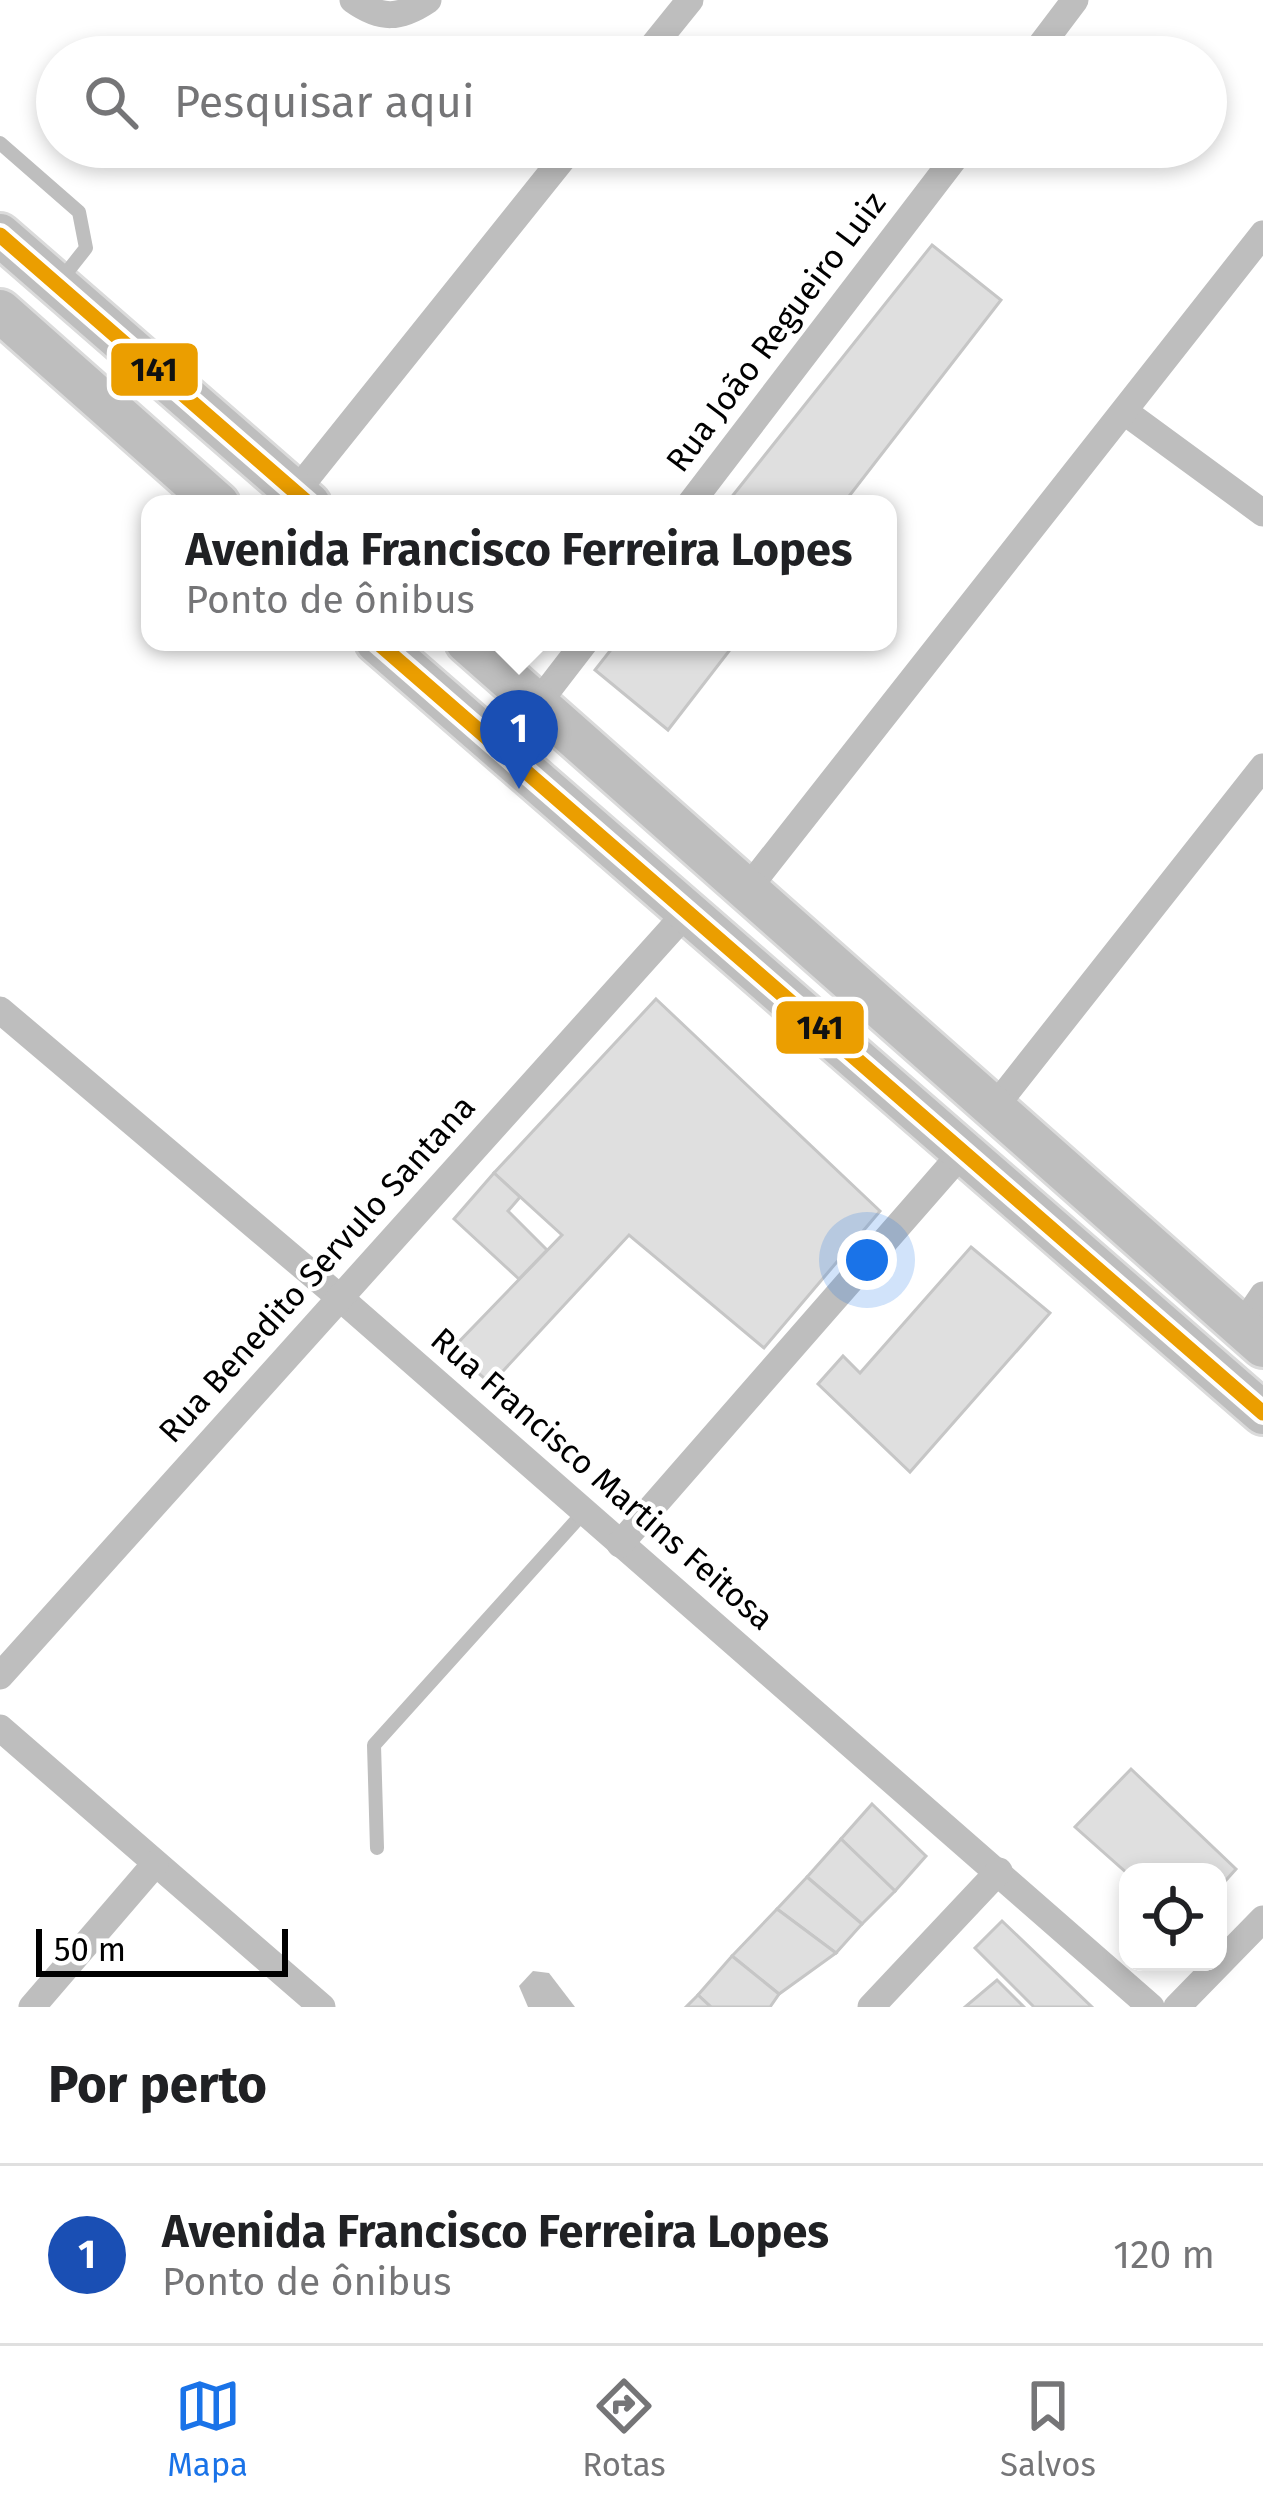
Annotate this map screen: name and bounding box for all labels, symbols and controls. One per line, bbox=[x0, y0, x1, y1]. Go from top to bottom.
search box bbox=[36, 36, 1227, 168]
icon: search bbox=[78, 69, 144, 135]
text: Pesquisar aqui bbox=[174, 75, 475, 129]
street label: Rua João Regueiro Luiz bbox=[658, 184, 894, 480]
line badge: 141 bbox=[109, 341, 200, 398]
text: 141 bbox=[131, 350, 177, 390]
popup bbox=[141, 495, 897, 651]
text: Avenida Francisco Ferreira Lopes bbox=[185, 523, 853, 577]
text: Ponto de ônibus bbox=[185, 577, 475, 623]
pin: 1 bbox=[480, 690, 558, 789]
line badge: 141 bbox=[774, 999, 866, 1056]
text: 141 bbox=[797, 1008, 843, 1048]
street label: Rua Benedito Servulo Santana bbox=[150, 1087, 484, 1451]
your location bbox=[837, 1230, 897, 1290]
street label: Rua Francisco Martins Feitosa bbox=[423, 1319, 781, 1639]
map controls bbox=[1119, 1863, 1227, 1971]
button: locate bbox=[1119, 1863, 1227, 1971]
scale bar bbox=[36, 1923, 288, 1976]
text: 50 m bbox=[54, 1930, 126, 1970]
text: Por perto bbox=[48, 2054, 267, 2116]
text: Avenida Francisco Ferreira Lopes bbox=[162, 2205, 829, 2259]
text: 1 bbox=[78, 2232, 96, 2278]
text: 120 m bbox=[1113, 2232, 1215, 2278]
text: Ponto de ônibus bbox=[162, 2259, 451, 2305]
tab: Mapa bbox=[167, 2373, 248, 2485]
tab: Rotas bbox=[582, 2373, 666, 2485]
tab: Salvos bbox=[1000, 2373, 1096, 2485]

